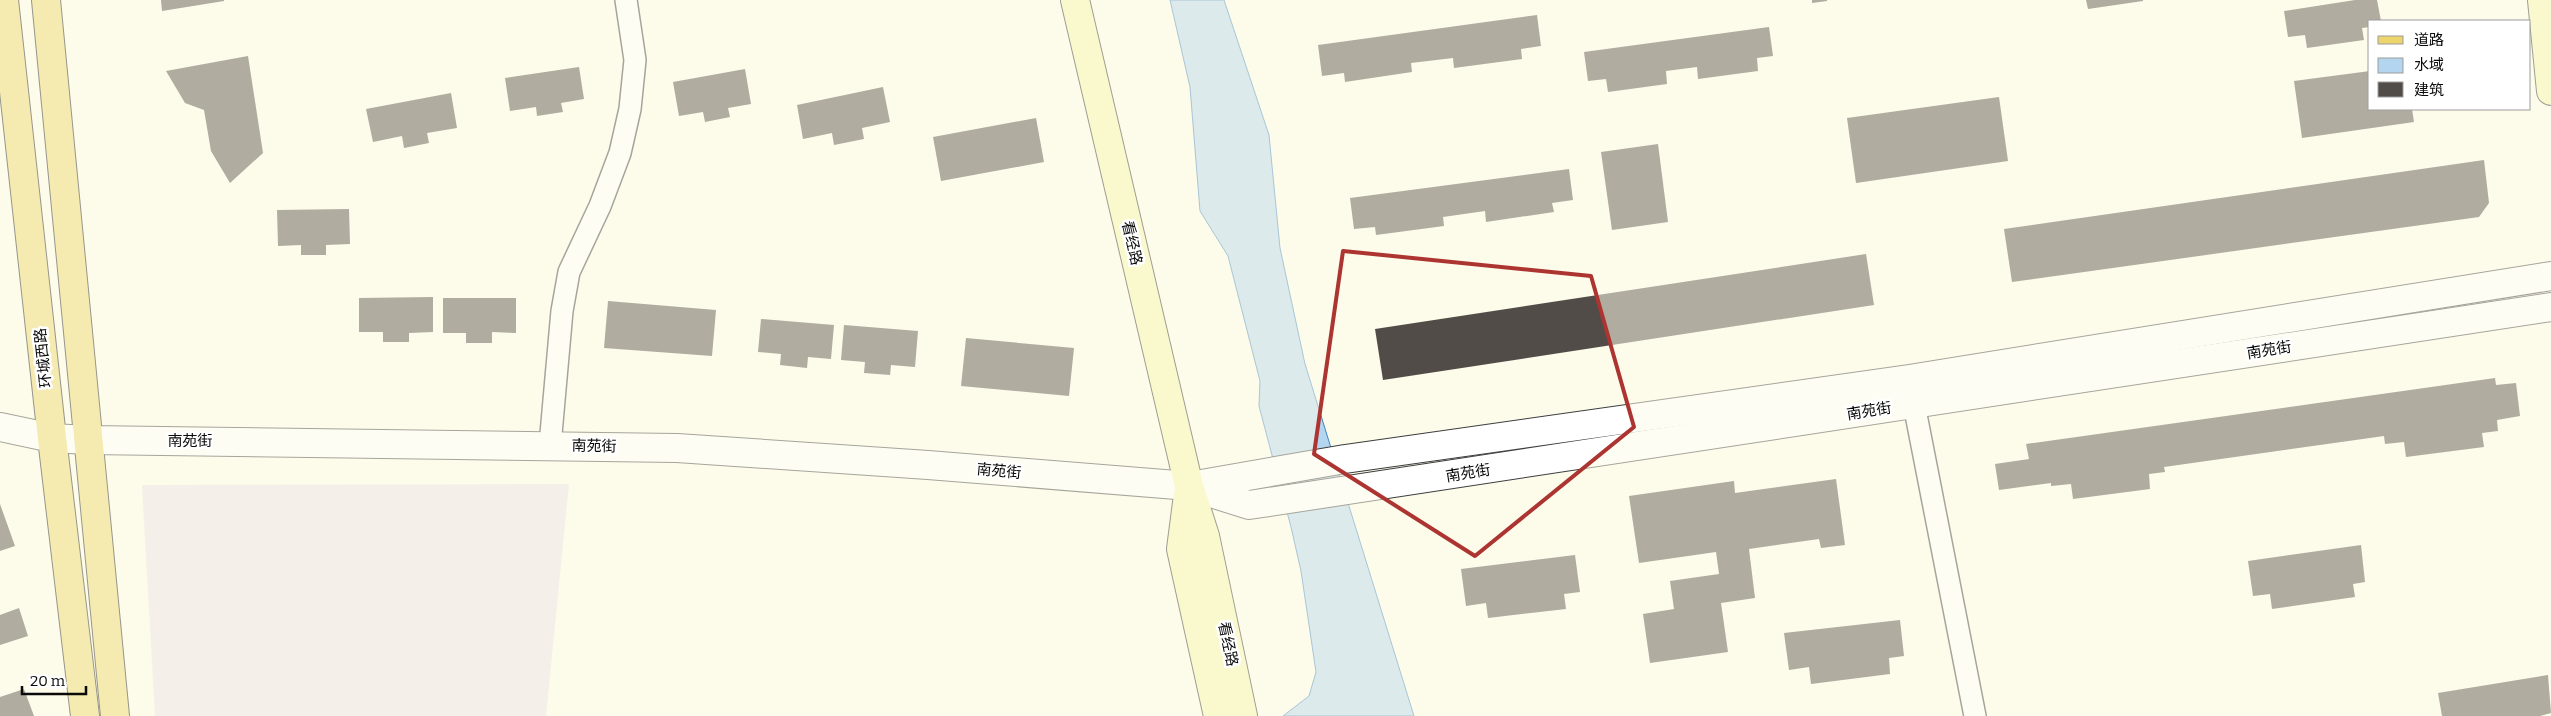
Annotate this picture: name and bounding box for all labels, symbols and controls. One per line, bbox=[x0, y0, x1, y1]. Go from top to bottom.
legend bbox=[2368, 20, 2531, 110]
text: 道路 bbox=[2414, 31, 2444, 49]
text: 水域 bbox=[2414, 56, 2444, 74]
text: 建筑 bbox=[2414, 81, 2444, 99]
street label: 看经路 bbox=[1118, 219, 1146, 267]
street label: 环城西路 bbox=[31, 327, 55, 389]
street label: 南苑街 bbox=[2245, 338, 2293, 362]
street label: 南苑街 bbox=[1845, 399, 1893, 423]
street label: 南苑街 bbox=[167, 432, 213, 450]
street label: 南苑街 bbox=[571, 437, 617, 455]
street label: 南苑街 bbox=[976, 460, 1022, 482]
street label: 南苑街 bbox=[1444, 461, 1492, 485]
street label: 看经路 bbox=[1215, 620, 1241, 668]
scale bar bbox=[22, 664, 86, 696]
text: 20 m bbox=[30, 672, 66, 690]

